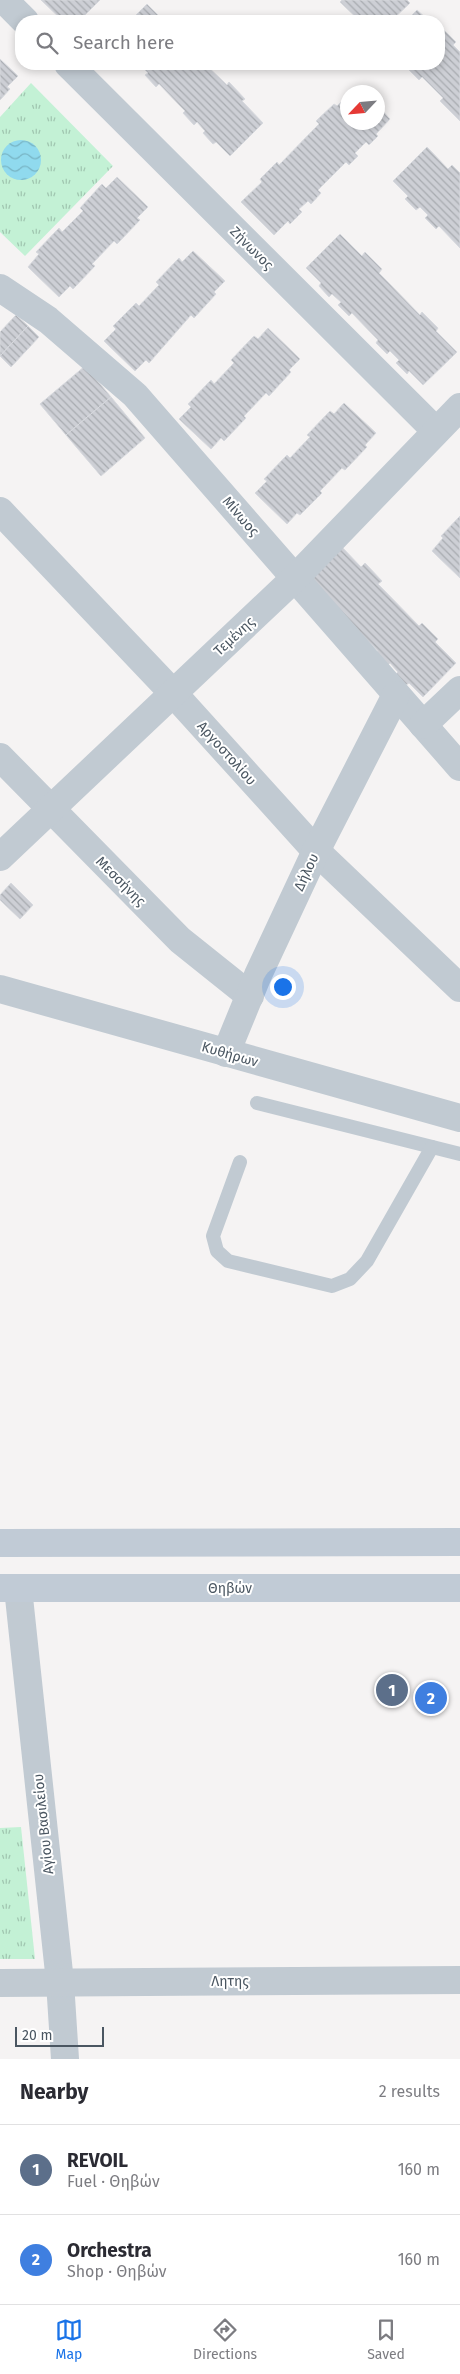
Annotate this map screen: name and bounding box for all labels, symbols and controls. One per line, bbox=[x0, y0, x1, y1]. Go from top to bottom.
search box bbox=[15, 15, 445, 70]
icon: search bbox=[33, 29, 61, 57]
text: Search here bbox=[73, 31, 174, 54]
north arrow bbox=[340, 85, 385, 130]
street label: Ζήνωνος bbox=[226, 223, 277, 274]
street label: Μίνωος bbox=[219, 493, 263, 540]
street label: Τεμένης bbox=[210, 613, 259, 659]
street label: Αργοστολίου bbox=[193, 718, 260, 789]
street label: Δήλου bbox=[290, 851, 322, 894]
street label: Μεσσήνης bbox=[92, 853, 149, 910]
your location bbox=[270, 974, 296, 1000]
street label: Κυθήρων bbox=[200, 1038, 260, 1071]
street label: Θηβών bbox=[208, 1580, 252, 1597]
pin: 1 bbox=[376, 1671, 408, 1709]
pin: 2 bbox=[415, 1679, 447, 1717]
street label: Αγίου Βασιλείου bbox=[30, 1773, 57, 1875]
street label: Λητης bbox=[211, 1973, 249, 1990]
scale bar bbox=[15, 2024, 104, 2047]
text: 20 m bbox=[22, 2027, 52, 2044]
text: Nearby bbox=[20, 2079, 88, 2105]
text: 2 results bbox=[379, 2082, 440, 2101]
text: REVOIL bbox=[67, 2149, 128, 2172]
text: 1 bbox=[32, 2160, 40, 2179]
text: 160 m bbox=[398, 2160, 440, 2179]
text: Fuel · Θηβών bbox=[67, 2172, 160, 2191]
text: Orchestra bbox=[67, 2239, 152, 2262]
text: 2 bbox=[32, 2250, 40, 2269]
text: 160 m bbox=[398, 2250, 440, 2269]
text: Shop · Θηβών bbox=[67, 2262, 167, 2281]
tab: Map bbox=[55, 2316, 83, 2363]
tab: Directions bbox=[193, 2316, 257, 2363]
tab: Saved bbox=[367, 2316, 405, 2363]

